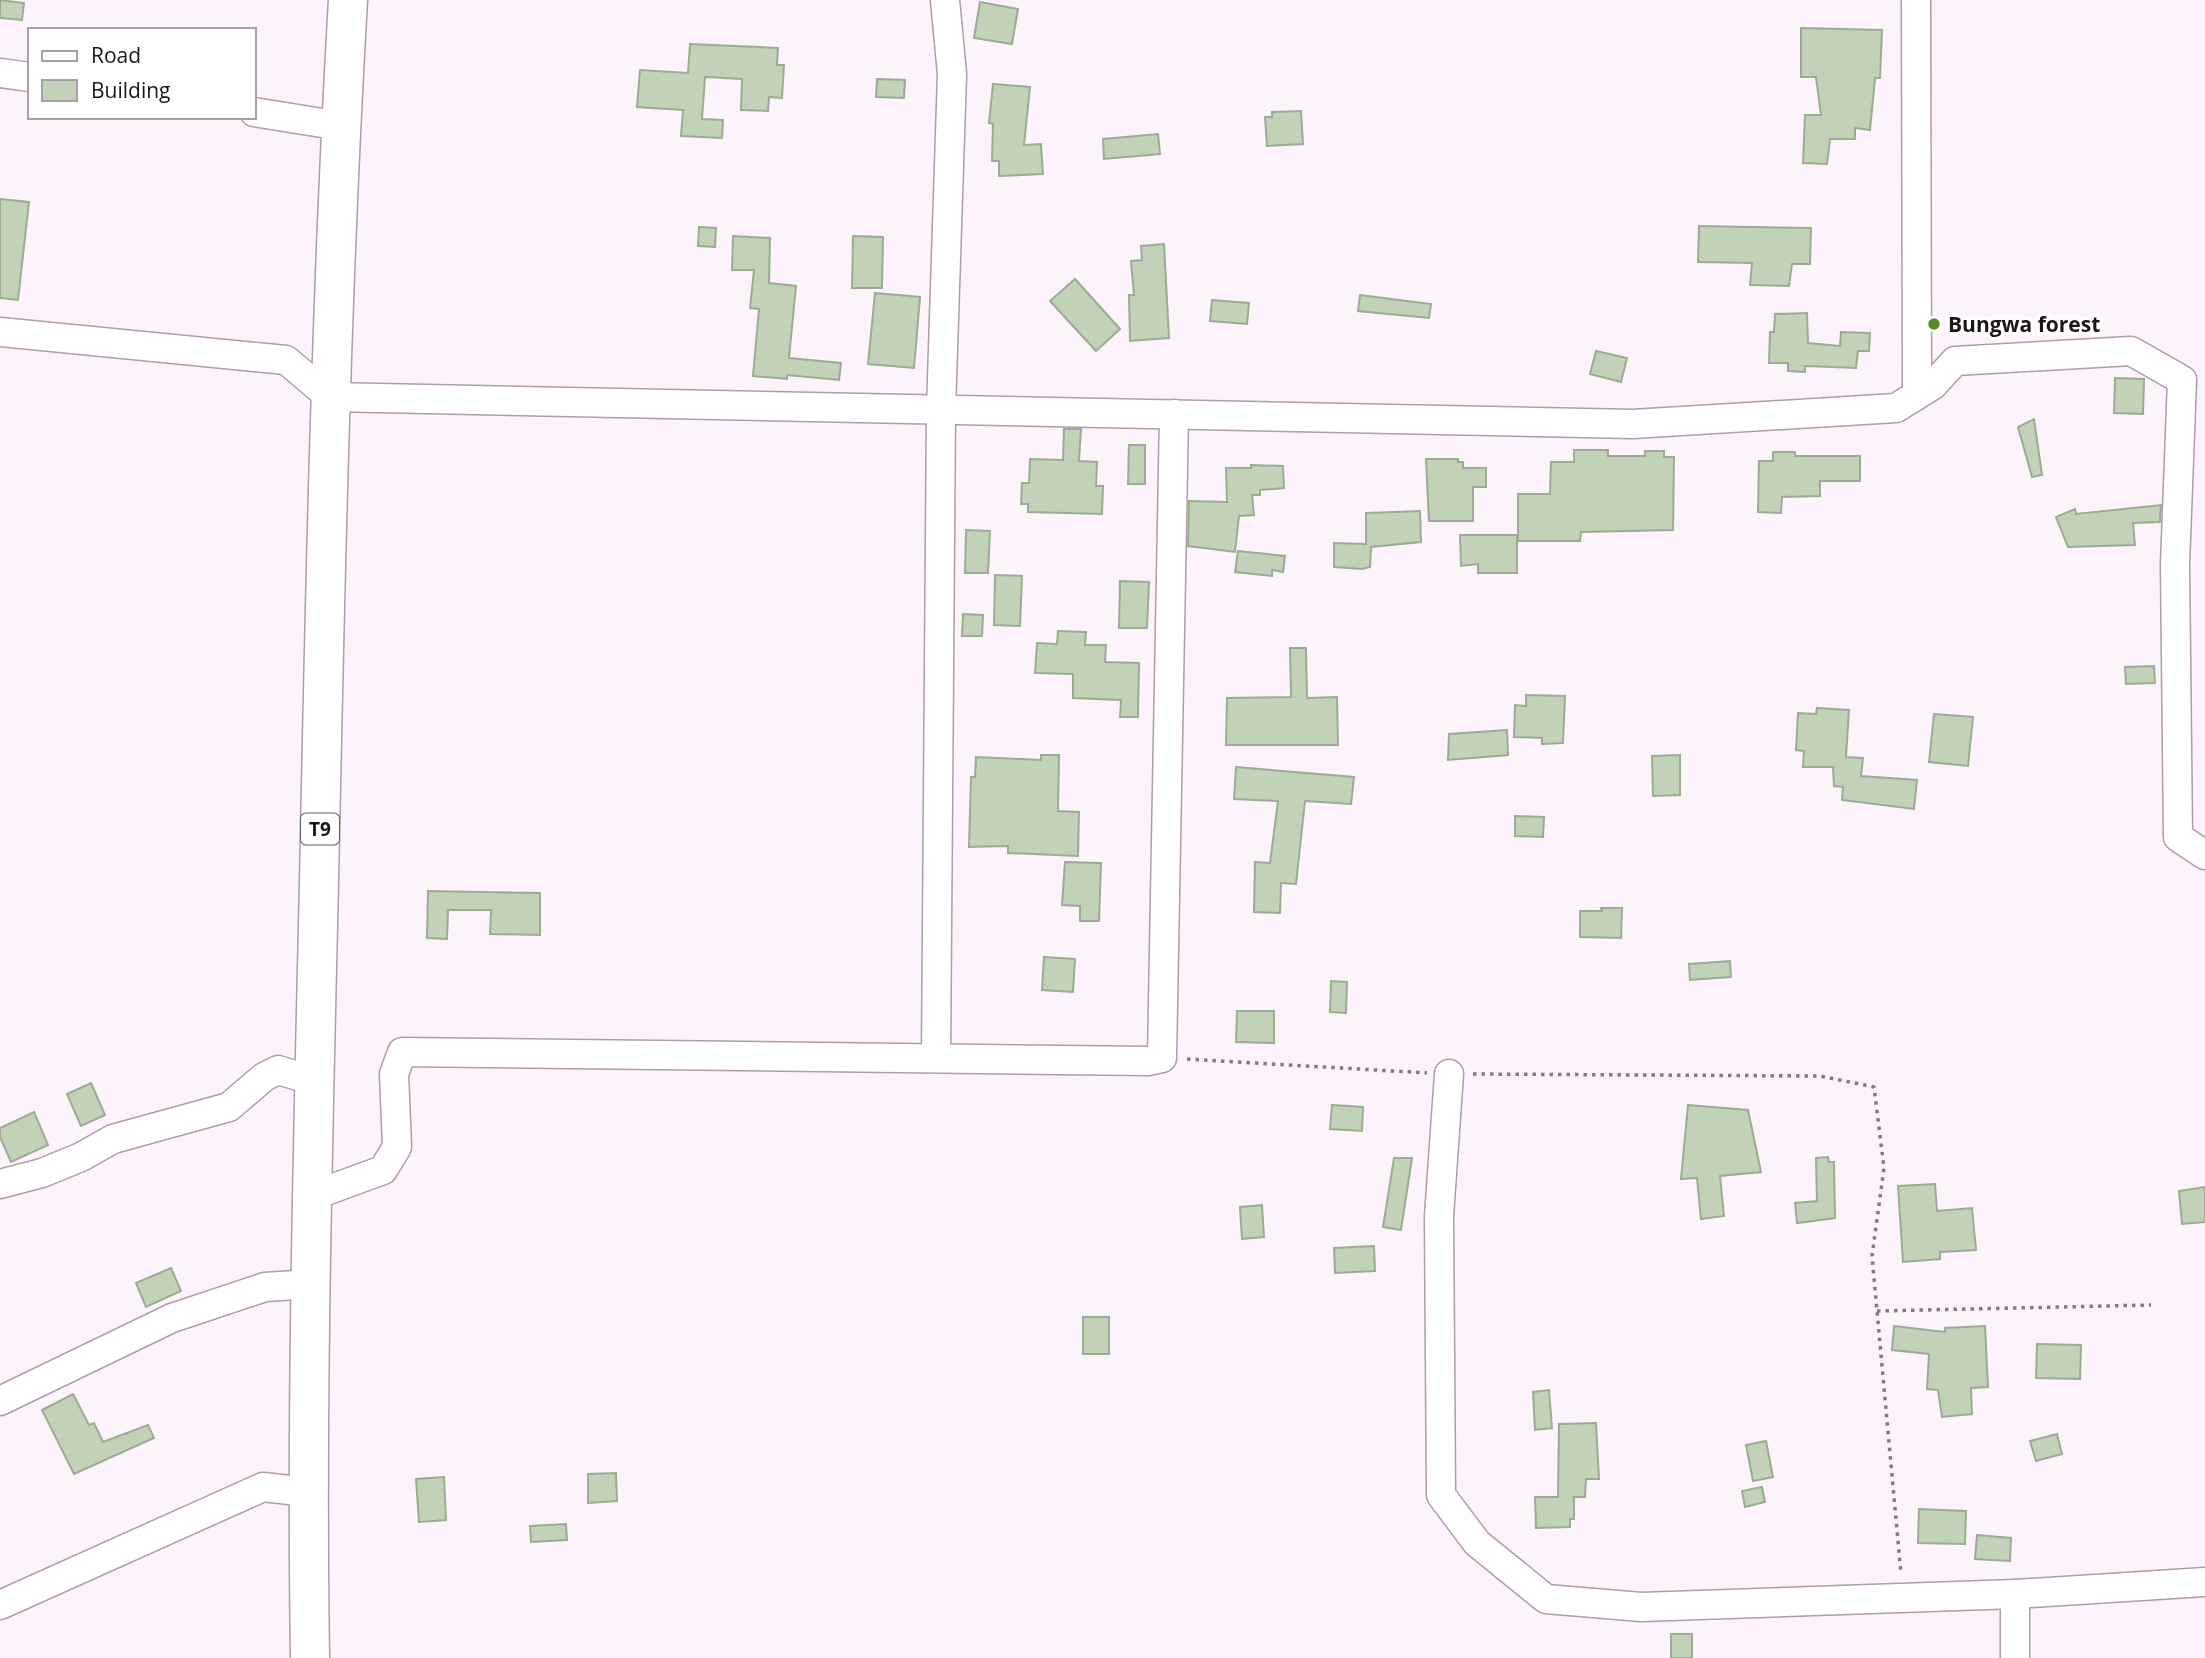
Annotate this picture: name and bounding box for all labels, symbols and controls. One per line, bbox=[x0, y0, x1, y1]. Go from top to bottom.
legend bbox=[28, 28, 256, 119]
text: Road bbox=[91, 41, 141, 69]
text: Building bbox=[91, 76, 170, 104]
place label: Bungwa forest bbox=[1948, 310, 2100, 338]
marker: Bungwa forest bbox=[1926, 316, 1942, 332]
road number: T9 bbox=[301, 814, 339, 844]

